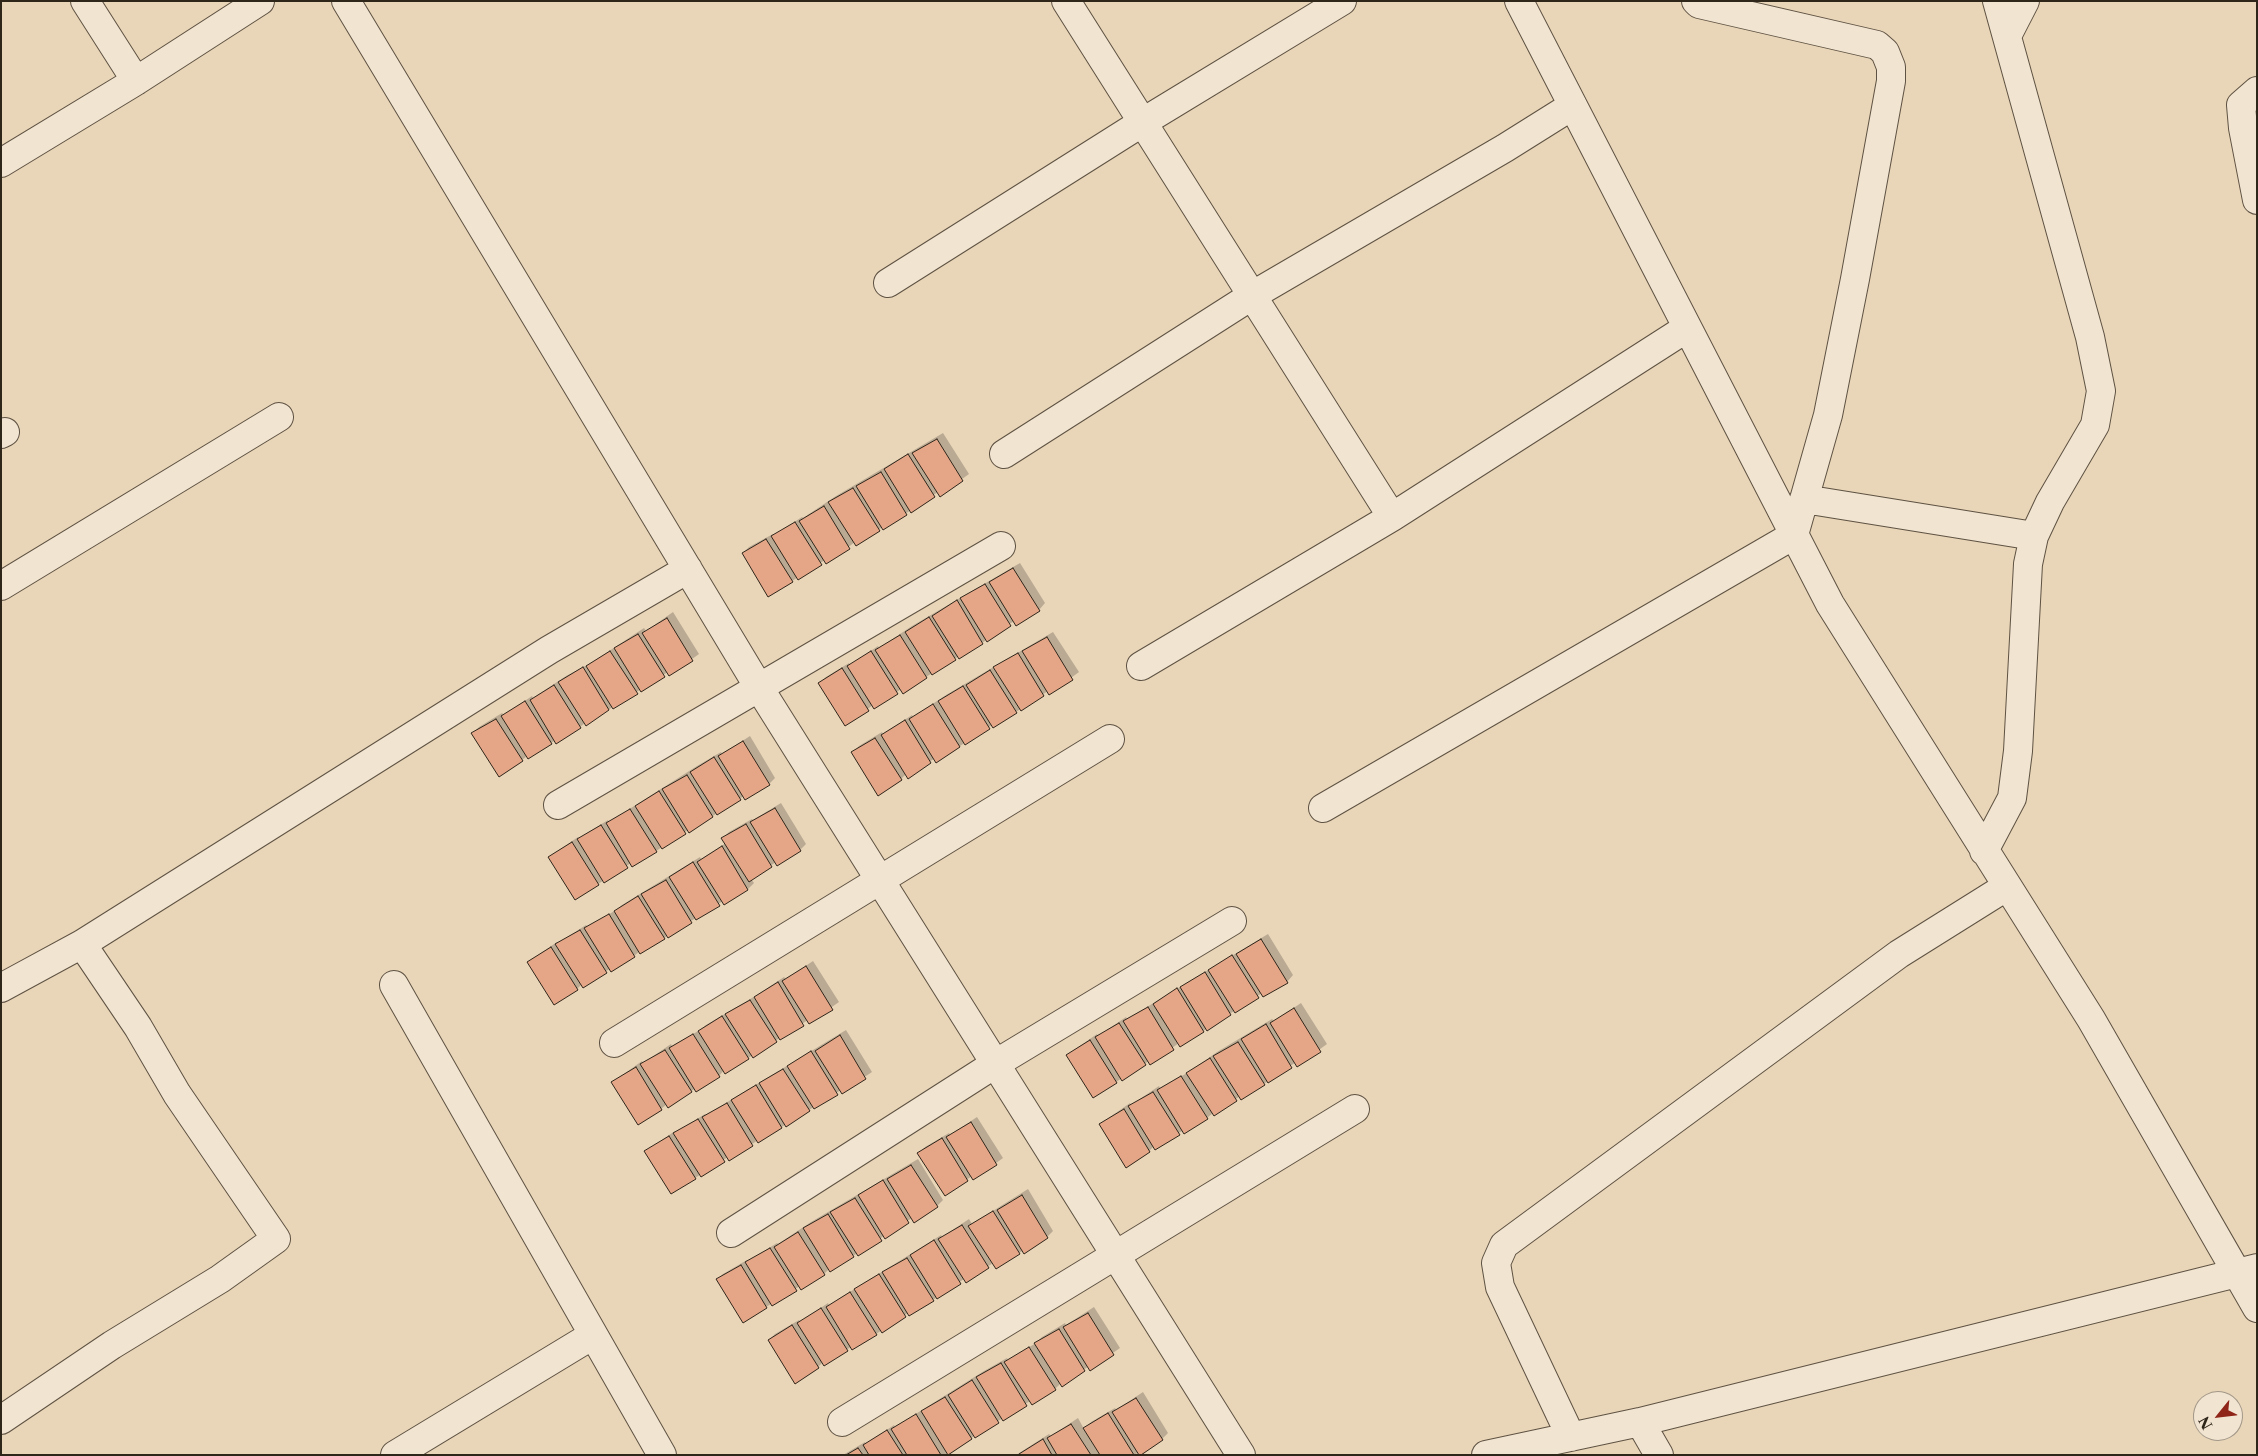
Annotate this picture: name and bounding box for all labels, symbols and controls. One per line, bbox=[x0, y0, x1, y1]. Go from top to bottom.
north arrow bbox=[2193, 1391, 2243, 1441]
text: N bbox=[2195, 1413, 2217, 1432]

